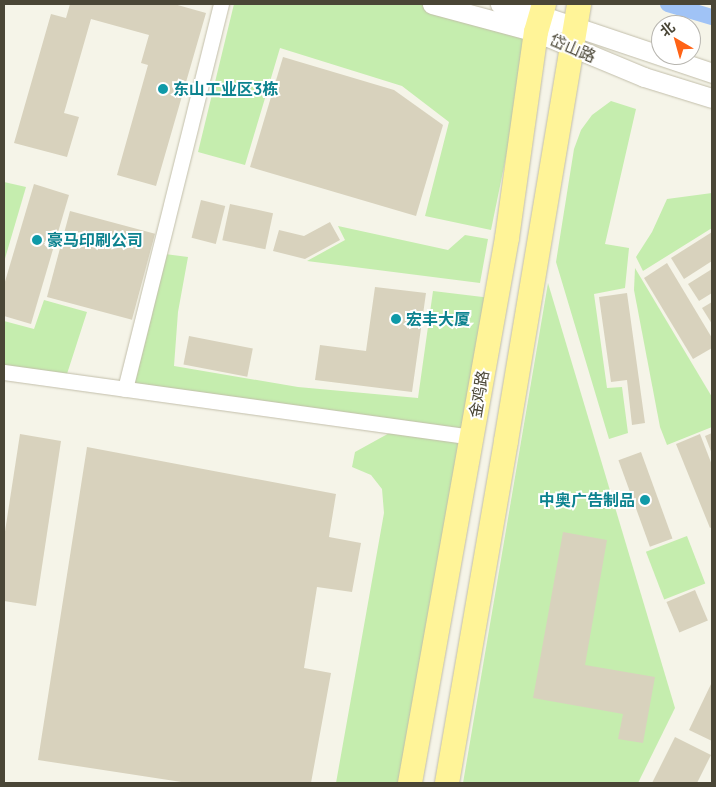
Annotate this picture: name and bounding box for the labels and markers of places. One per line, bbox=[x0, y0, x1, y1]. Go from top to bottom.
place label: 东山工业区3栋 bbox=[173, 79, 278, 99]
marker: 东山工业区3栋 bbox=[157, 83, 169, 95]
place label: 豪马印刷公司 bbox=[47, 230, 143, 250]
marker: 豪马印刷公司 bbox=[31, 234, 43, 246]
place label: 宏丰大厦 bbox=[406, 309, 470, 329]
marker: 宏丰大厦 bbox=[390, 313, 402, 325]
place label: 中奥广告制品 bbox=[539, 490, 635, 510]
marker: 中奥广告制品 bbox=[639, 494, 651, 506]

